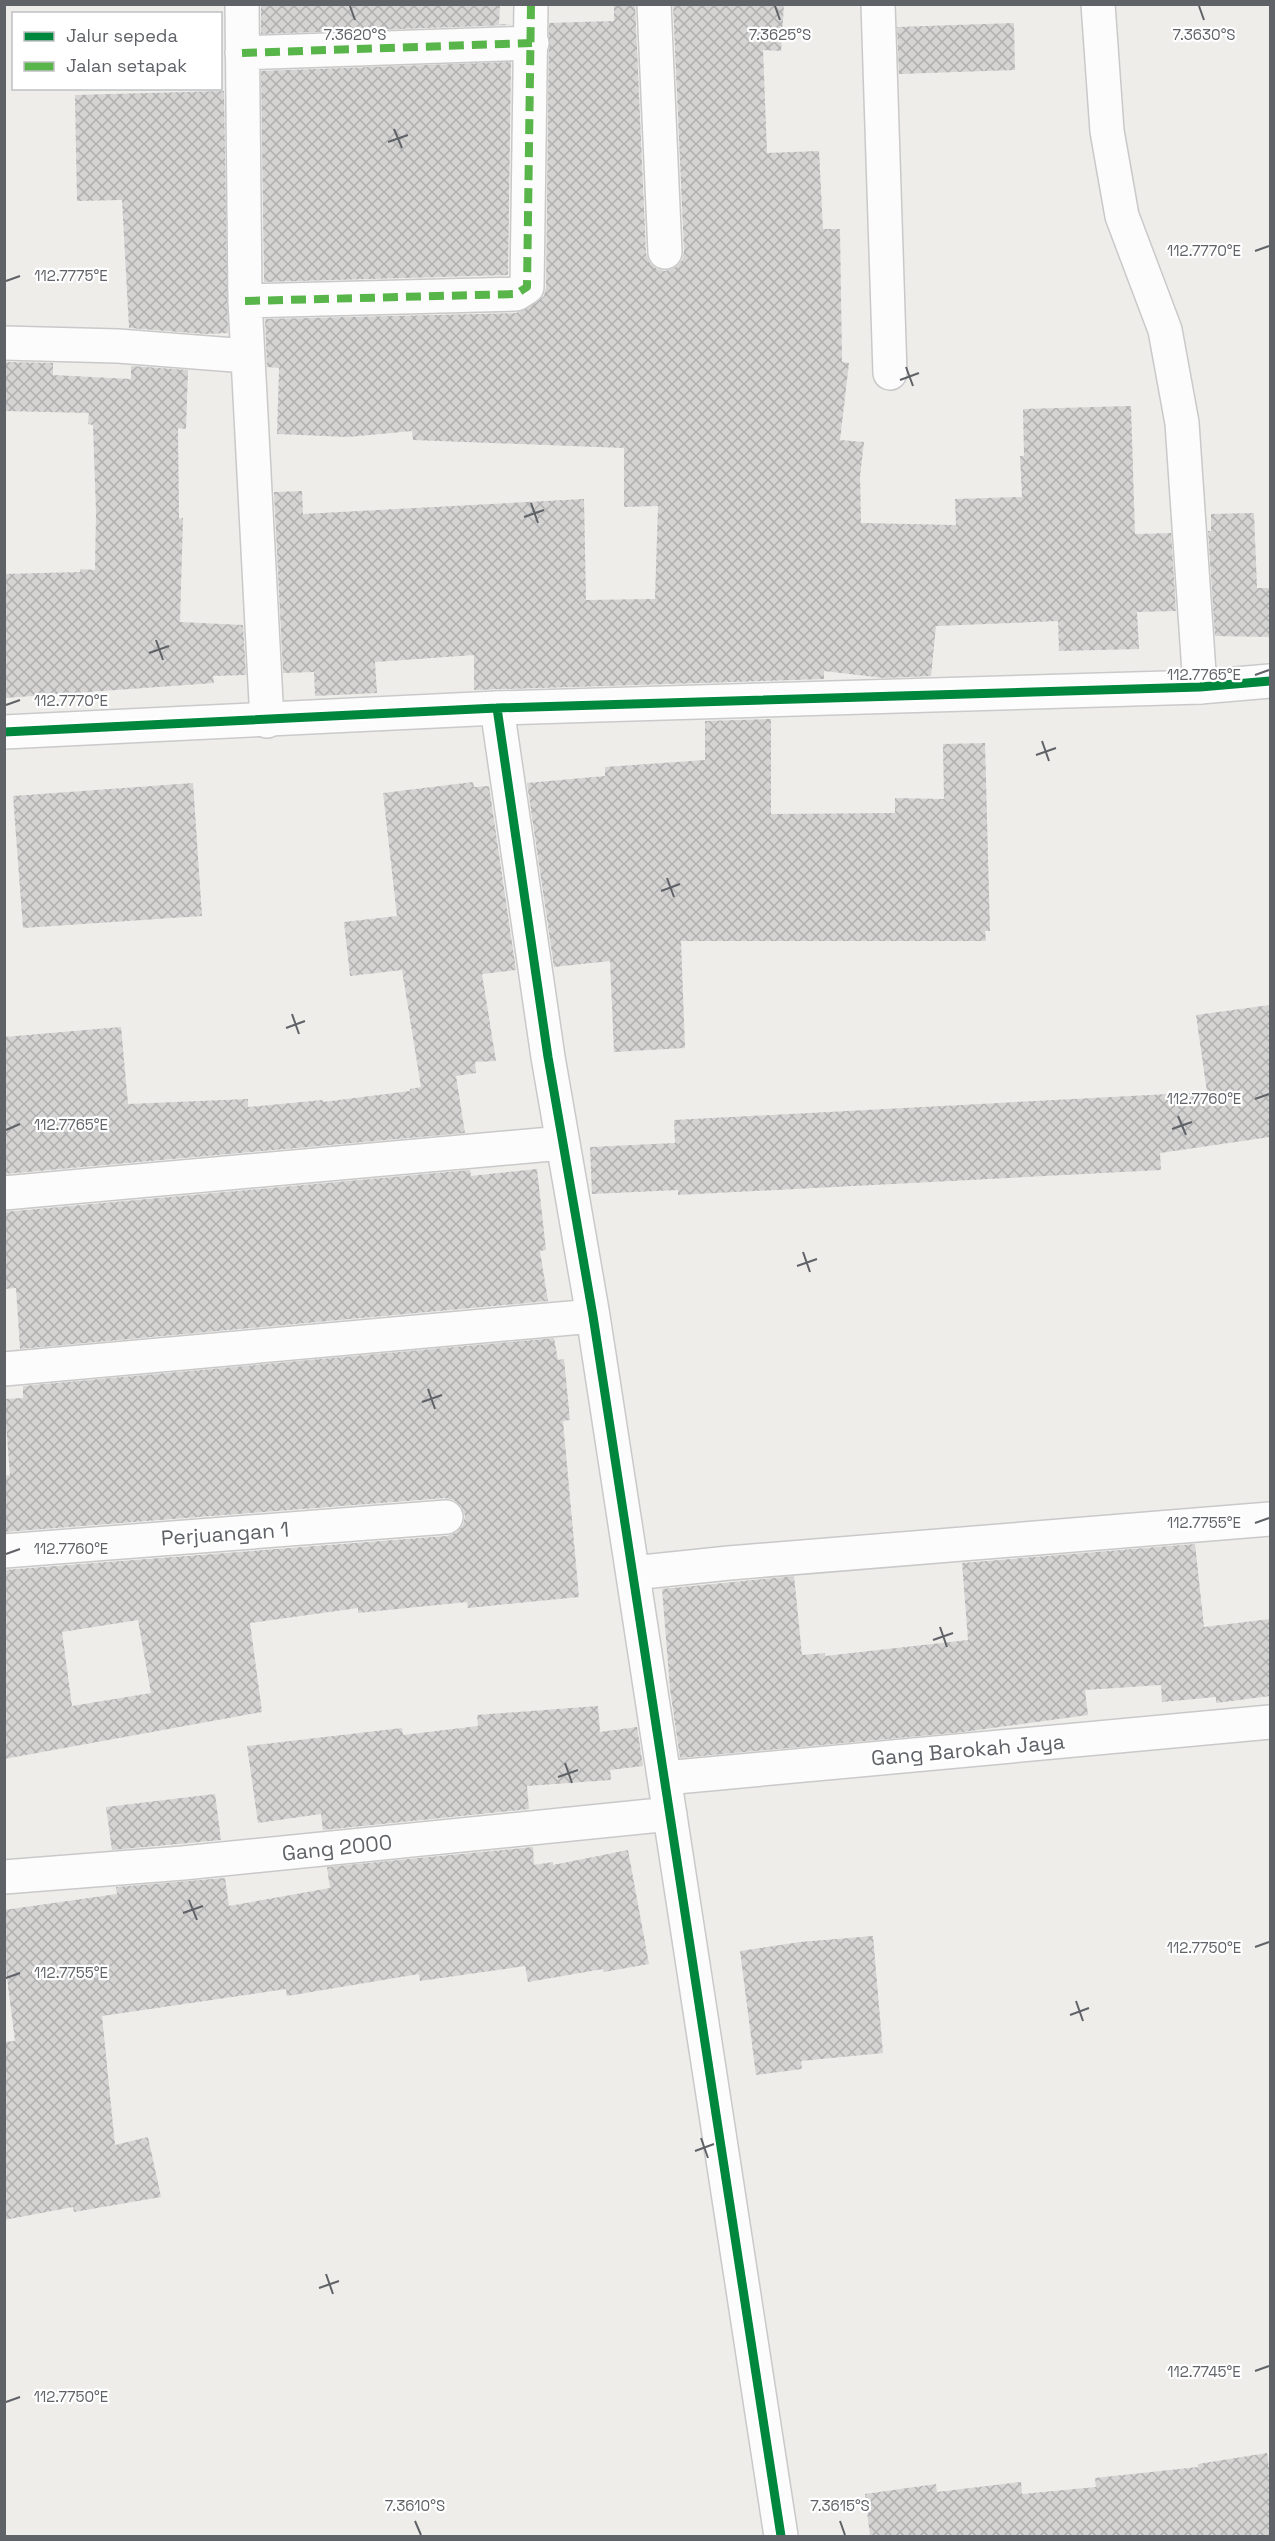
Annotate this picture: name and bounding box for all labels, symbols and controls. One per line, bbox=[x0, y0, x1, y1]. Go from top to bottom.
legend bbox=[12, 12, 222, 90]
text: Jalur sepeda bbox=[66, 24, 178, 47]
text: 7.3620°S bbox=[323, 25, 387, 44]
text: 7.3625°S bbox=[749, 25, 811, 44]
text: 7.3630°S bbox=[1172, 25, 1236, 44]
text: Jalan setapak bbox=[66, 54, 187, 77]
text: 112.7770°E bbox=[1167, 241, 1241, 260]
text: 112.7775°E bbox=[34, 266, 108, 285]
text: 112.7765°E bbox=[1167, 665, 1241, 684]
text: 112.7770°E bbox=[34, 691, 108, 710]
text: 112.7760°E bbox=[1167, 1089, 1241, 1108]
text: 112.7765°E bbox=[34, 1115, 108, 1134]
text: 112.7755°E bbox=[1167, 1513, 1241, 1532]
street label: Perjuangan 1 bbox=[160, 1516, 290, 1551]
text: 112.7760°E bbox=[34, 1539, 108, 1558]
street label: Gang Barokah Jaya bbox=[870, 1728, 1066, 1771]
street label: Gang 2000 bbox=[280, 1828, 393, 1867]
text: 112.7750°E bbox=[1167, 1938, 1241, 1957]
text: 112.7755°E bbox=[34, 1963, 108, 1982]
text: 112.7745°E bbox=[1167, 2362, 1241, 2381]
text: 112.7750°E bbox=[34, 2387, 108, 2406]
text: 7.3610°S bbox=[385, 2496, 445, 2515]
text: 7.3615°S bbox=[810, 2496, 870, 2515]

